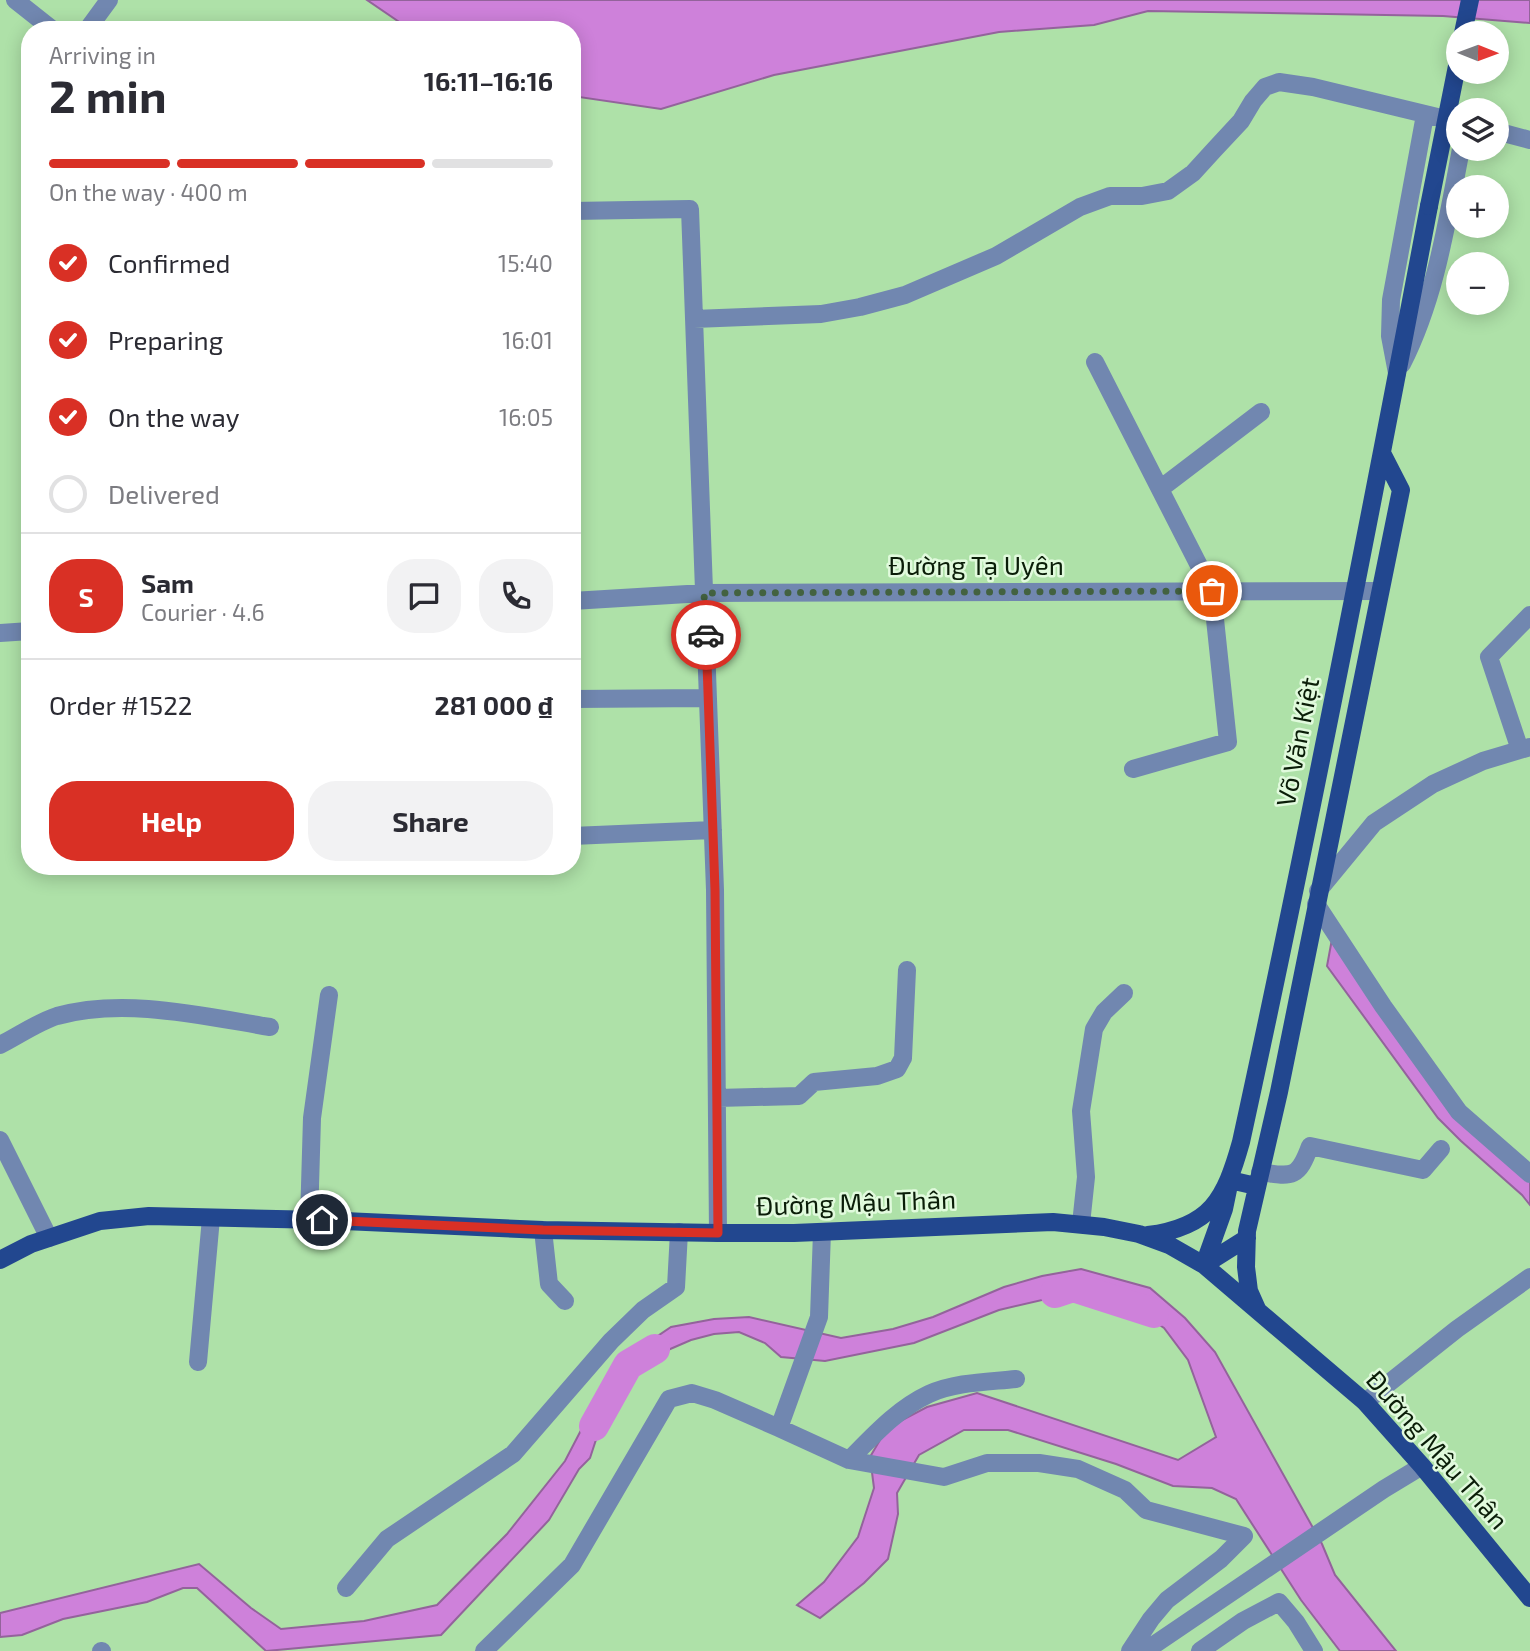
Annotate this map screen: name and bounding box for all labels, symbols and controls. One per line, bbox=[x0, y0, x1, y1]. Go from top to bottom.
north arrow bbox=[1446, 21, 1508, 84]
map controls bbox=[1446, 21, 1509, 315]
text: Arriving in bbox=[49, 41, 156, 69]
text: 16:11–16:16 bbox=[424, 65, 553, 96]
text: 2 min bbox=[49, 67, 167, 122]
button: layers bbox=[1446, 98, 1509, 161]
button: + bbox=[1446, 175, 1509, 238]
text: On the way · 400 m bbox=[49, 178, 248, 206]
icon: check bbox=[49, 244, 87, 282]
text: Confirmed bbox=[108, 247, 231, 278]
text: 15:40 bbox=[498, 249, 553, 277]
button: − bbox=[1446, 252, 1509, 315]
icon: check bbox=[49, 321, 87, 359]
text: Preparing bbox=[108, 324, 223, 355]
text: 16:01 bbox=[502, 326, 553, 354]
icon: check bbox=[49, 398, 87, 436]
text: On the way bbox=[108, 401, 239, 432]
text: 16:05 bbox=[499, 403, 553, 431]
text: Delivered bbox=[108, 478, 220, 509]
street label: Đường Tạ Uyên bbox=[888, 549, 1064, 580]
button: chat bbox=[387, 559, 461, 633]
button: phone bbox=[479, 559, 553, 633]
pin bbox=[1182, 561, 1242, 621]
text: Sam bbox=[141, 567, 194, 598]
icon: bag bbox=[1193, 572, 1231, 610]
text: S bbox=[78, 581, 94, 612]
text: Courier · 4.6 bbox=[141, 598, 265, 626]
courier bbox=[671, 600, 741, 670]
icon: car bbox=[687, 616, 725, 654]
street label: Võ Văn Kiệt bbox=[1269, 674, 1324, 809]
text: Order #1522 bbox=[49, 689, 192, 720]
text: 281 000 ₫ bbox=[435, 689, 553, 720]
button: Help bbox=[49, 781, 294, 861]
button: Share bbox=[308, 781, 553, 861]
street label: Đường Mậu Thân bbox=[755, 1183, 956, 1220]
pin bbox=[292, 1190, 352, 1250]
icon: home bbox=[303, 1201, 341, 1239]
street label: Đường Mậu Thân bbox=[1361, 1363, 1515, 1535]

